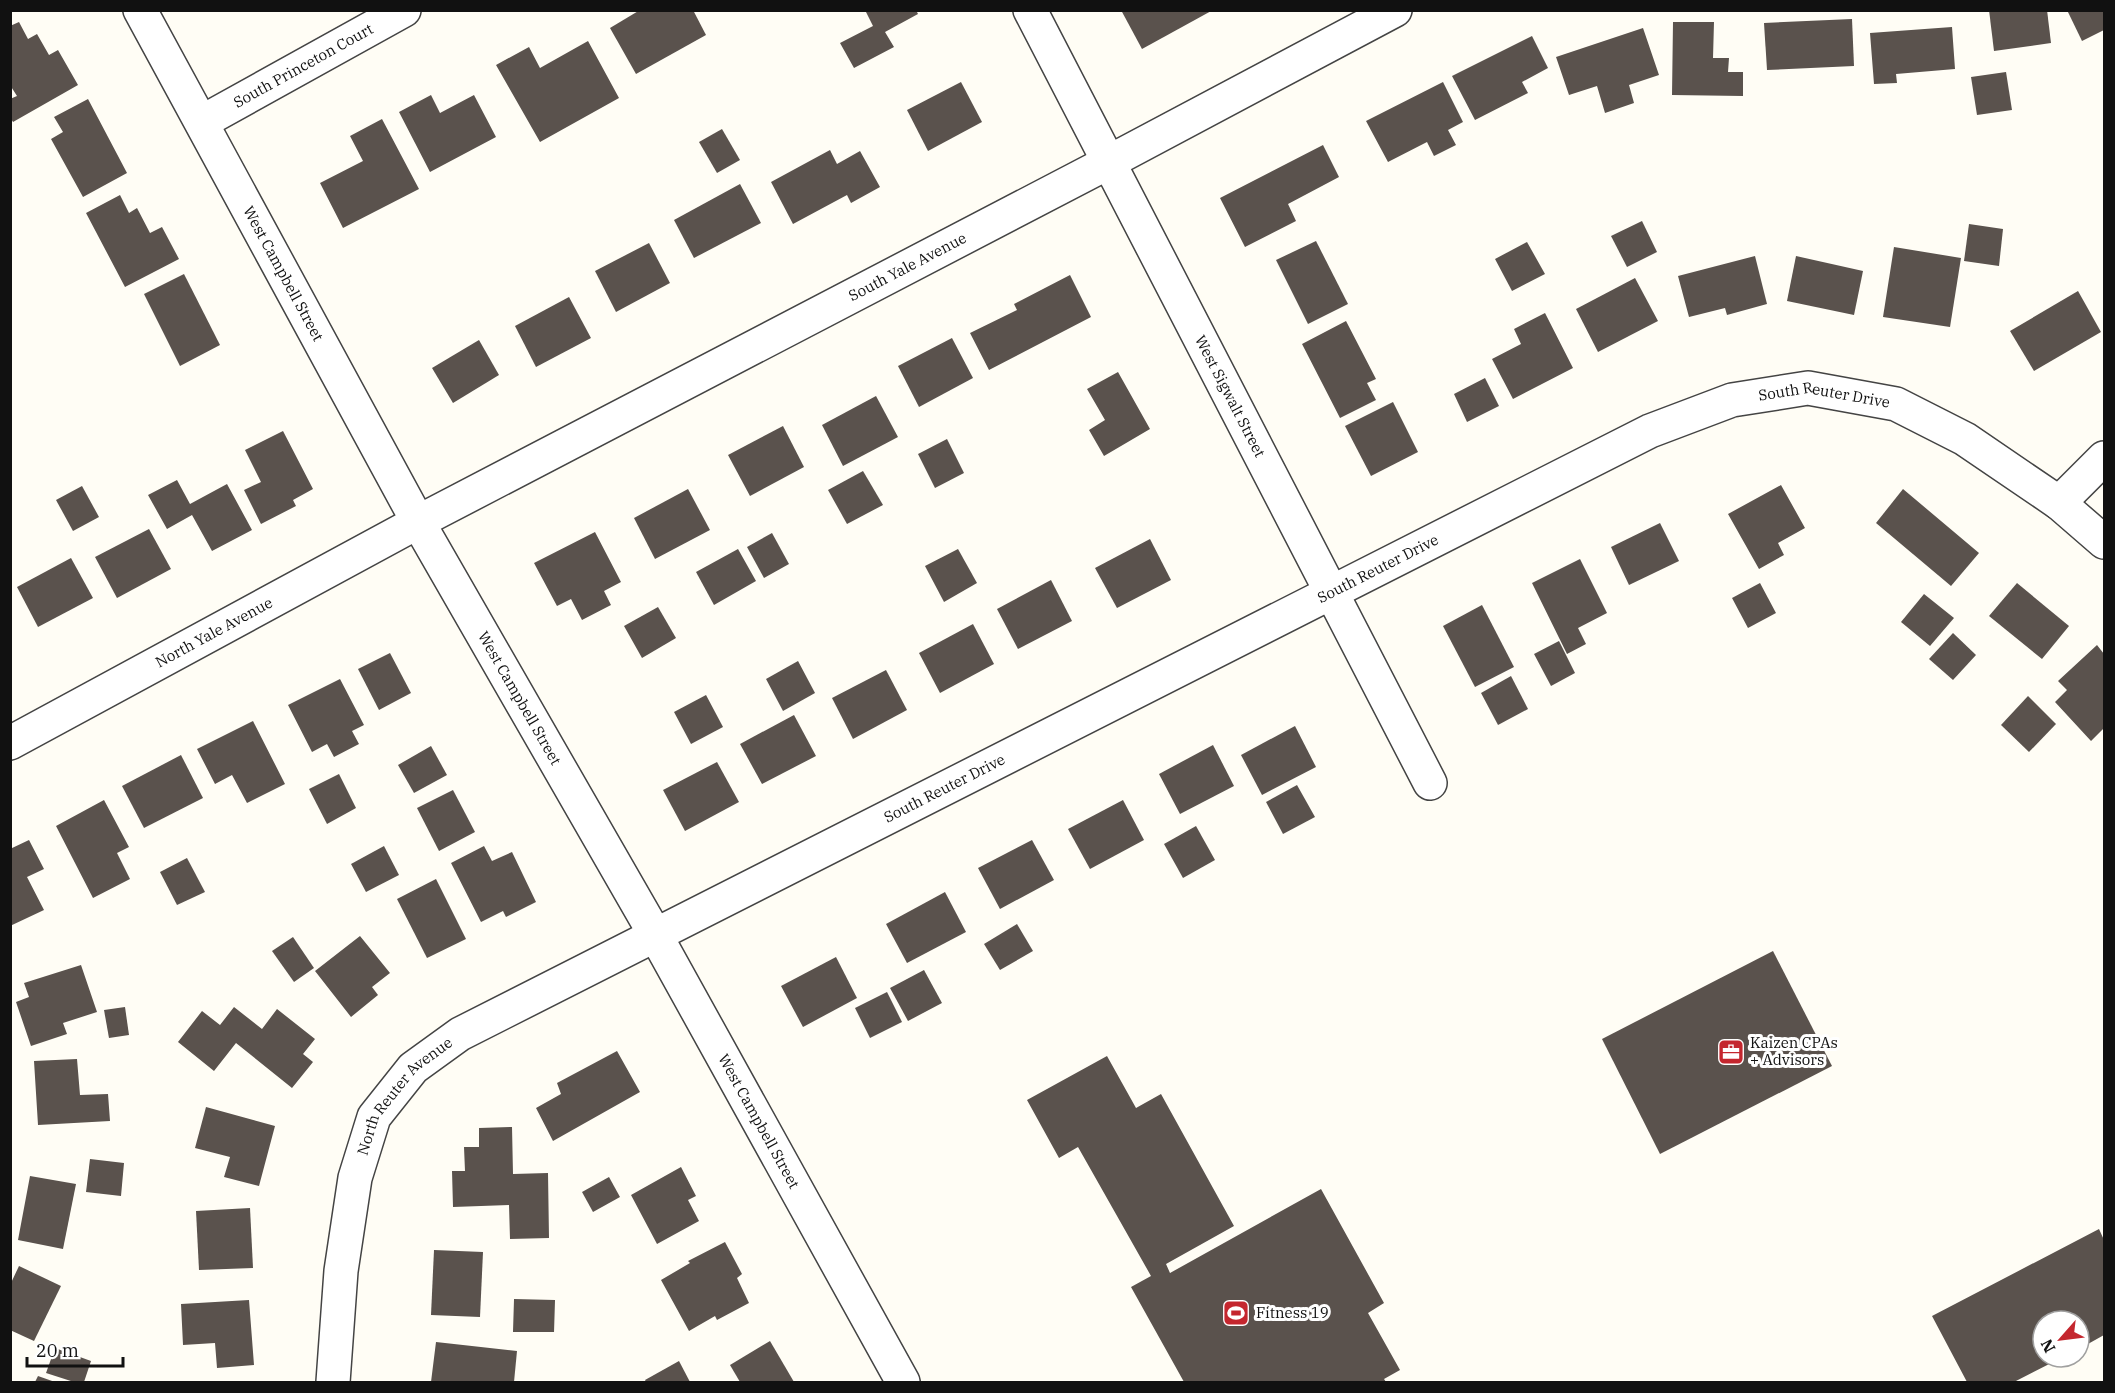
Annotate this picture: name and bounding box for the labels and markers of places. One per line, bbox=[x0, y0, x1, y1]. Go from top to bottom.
place label: Kaizen CPAs + Advisors bbox=[1750, 1033, 1838, 1069]
office icon: Kaizen CPAs + Advisors bbox=[1716, 1037, 1746, 1067]
sports icon: Fitness 19 bbox=[1221, 1298, 1251, 1328]
place label: Fitness 19 bbox=[1256, 1303, 1329, 1322]

